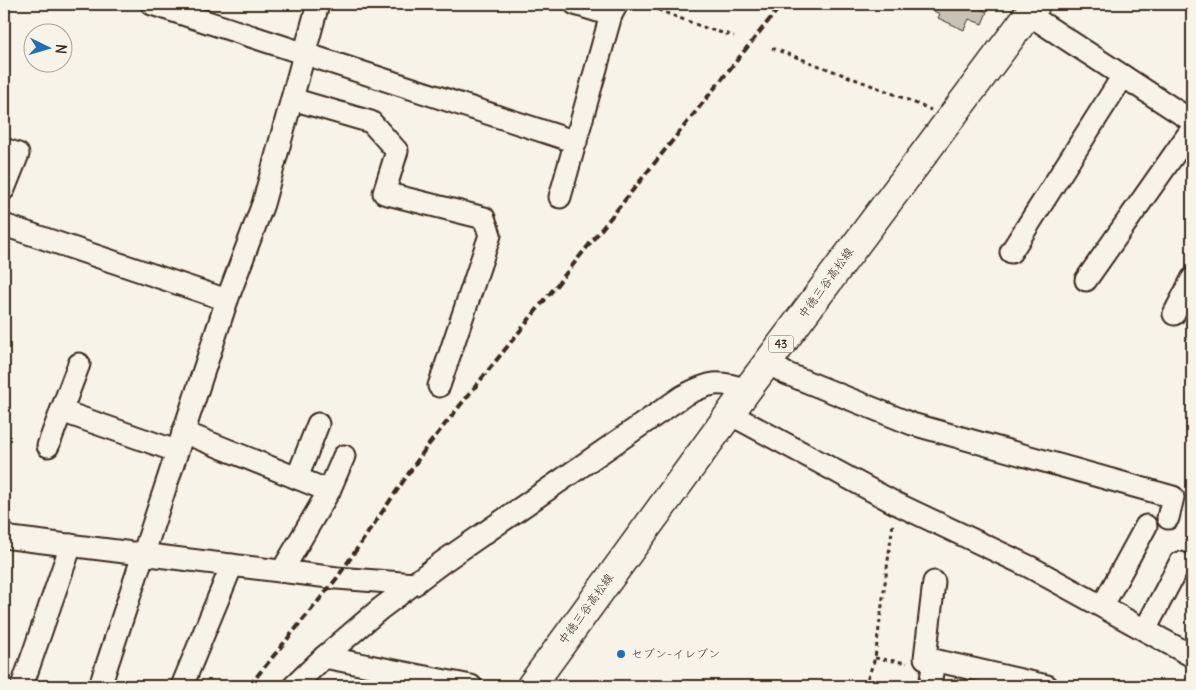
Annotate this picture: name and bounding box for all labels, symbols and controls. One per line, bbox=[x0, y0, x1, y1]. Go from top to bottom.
north arrow bbox=[22, 22, 72, 72]
text: N bbox=[52, 44, 70, 55]
street label: 中徳三谷高松線 bbox=[795, 244, 856, 321]
road number: 43 bbox=[768, 336, 794, 352]
street label: 中徳三谷高松線 bbox=[555, 570, 616, 647]
place label: セブン-イレブン bbox=[631, 646, 720, 661]
marker: セブン-イレブン bbox=[615, 648, 627, 660]

